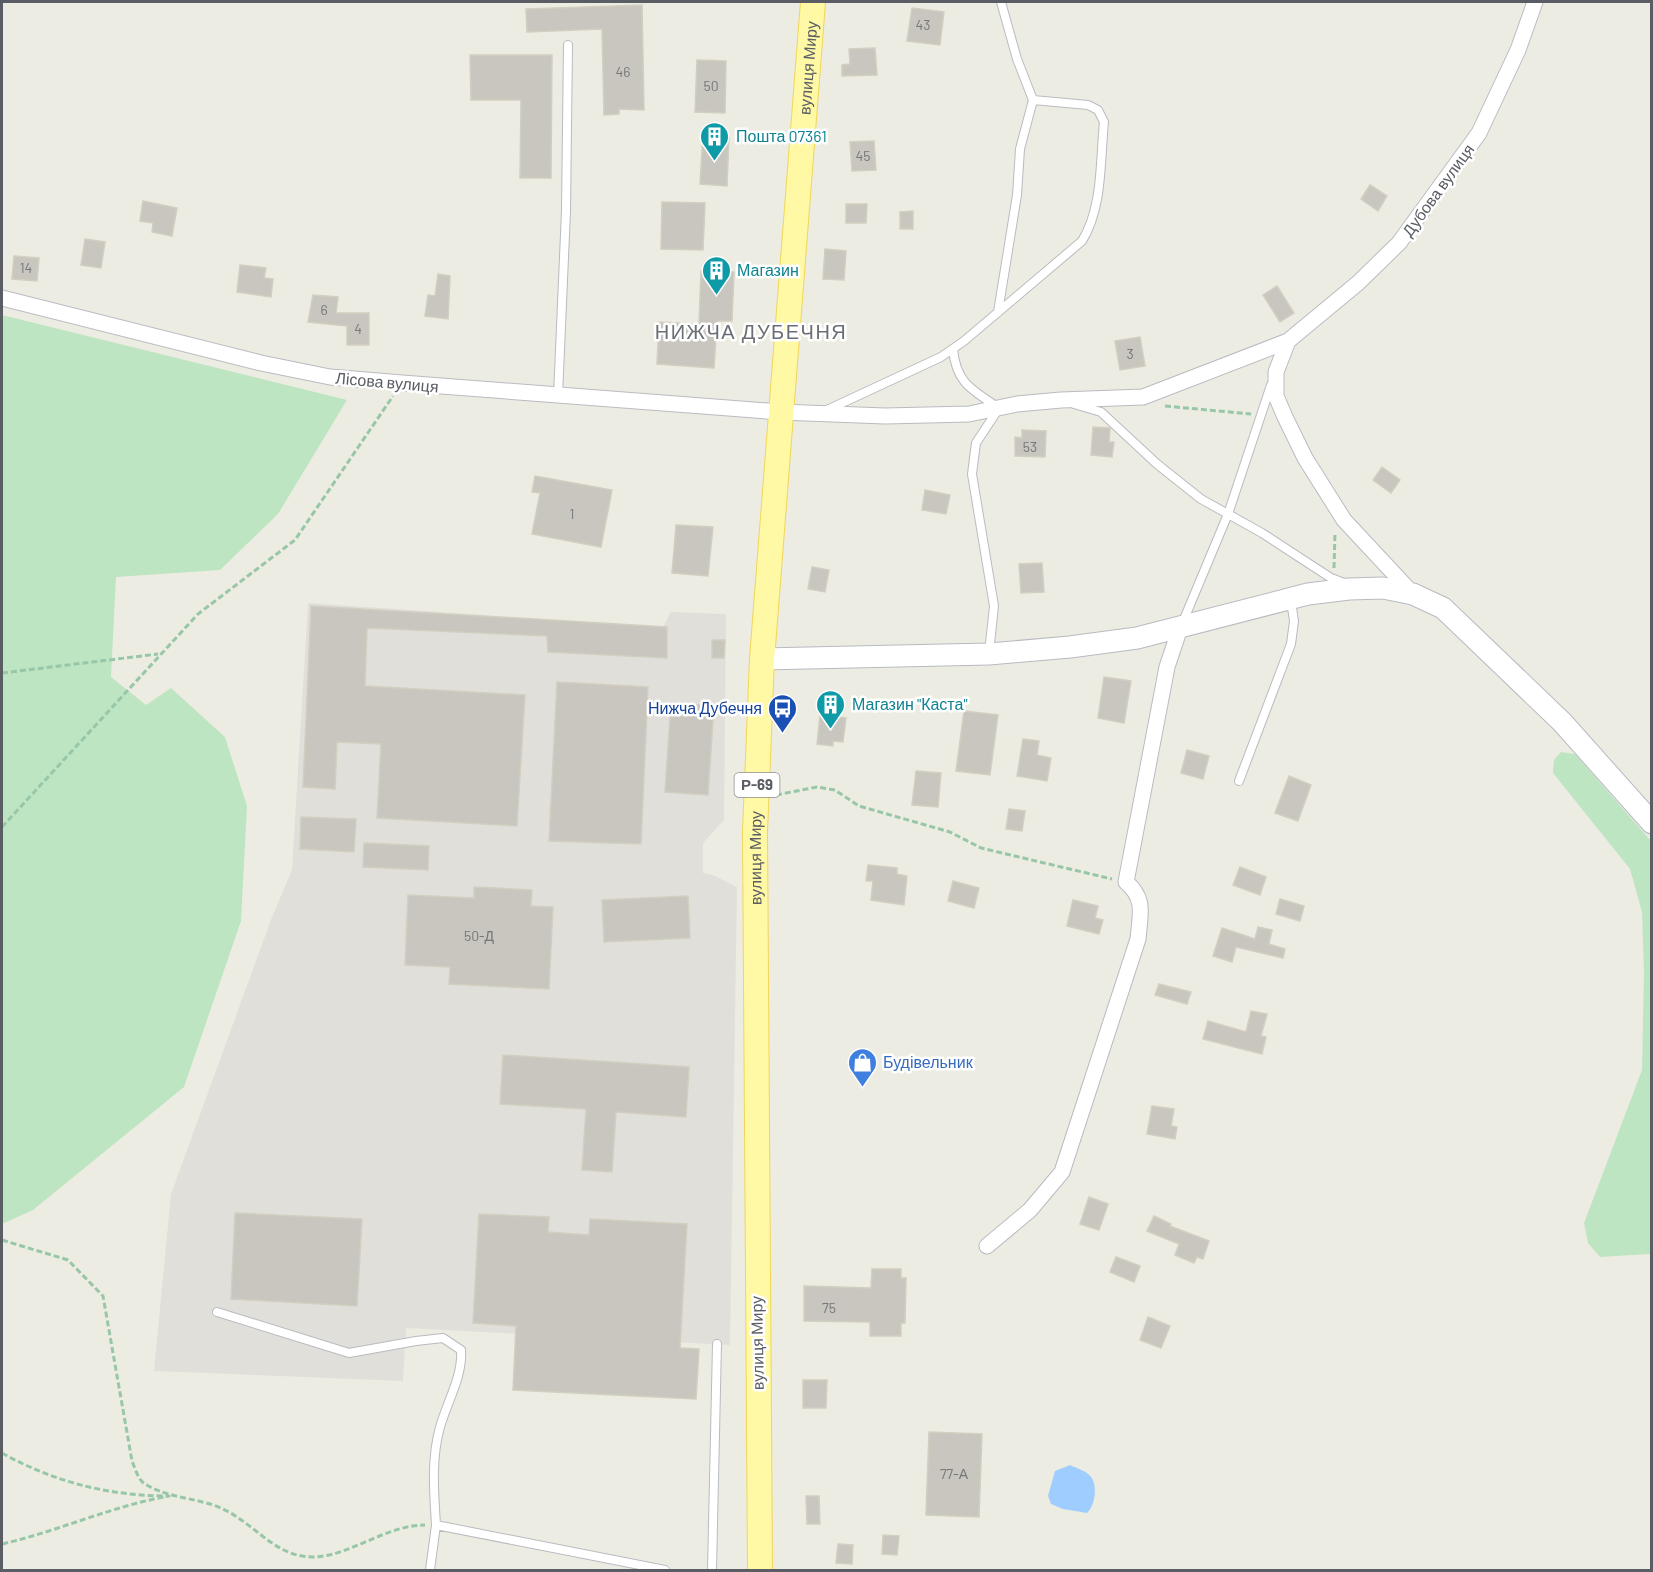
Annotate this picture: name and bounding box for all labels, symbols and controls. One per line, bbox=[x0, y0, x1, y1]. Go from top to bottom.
house number: 43 bbox=[916, 16, 930, 33]
street label: вулиця Миру bbox=[794, 20, 820, 116]
house number: 46 bbox=[616, 63, 630, 80]
house number: 50 bbox=[703, 77, 719, 94]
building icon: Пошта 07361 bbox=[699, 120, 731, 162]
place label: Пошта 07361 bbox=[736, 126, 827, 145]
street label: Дубова вулиця bbox=[1398, 140, 1478, 240]
house number: 45 bbox=[856, 147, 870, 164]
building icon: Магазин bbox=[700, 254, 732, 296]
house number: 14 bbox=[20, 259, 32, 276]
place label: Магазин bbox=[737, 260, 799, 279]
house number: 6 bbox=[320, 301, 328, 318]
district label: НИЖЧА ДУБЕЧНЯ bbox=[655, 319, 847, 343]
house number: 4 bbox=[354, 320, 362, 337]
house number: 3 bbox=[1126, 345, 1134, 362]
street label: Лісова вулиця bbox=[335, 368, 439, 395]
house number: 53 bbox=[1023, 438, 1037, 455]
house number: 1 bbox=[570, 505, 574, 522]
building icon: Магазин "Каста" bbox=[815, 688, 847, 730]
bus stop icon: Нижча Дубечня bbox=[767, 692, 799, 734]
place label: Магазин "Каста" bbox=[852, 694, 968, 713]
place label: Нижча Дубечня bbox=[648, 698, 762, 717]
road number: Р-69 bbox=[734, 773, 780, 797]
street label: вулиця Миру bbox=[745, 811, 765, 905]
house number: 50-Д bbox=[464, 927, 495, 944]
shop icon: Будівельник bbox=[846, 1046, 878, 1088]
place label: Будівельник bbox=[883, 1052, 974, 1071]
street label: вулиця Миру bbox=[746, 1296, 767, 1390]
house number: 75 bbox=[822, 1299, 836, 1316]
house number: 77-А bbox=[940, 1465, 969, 1482]

